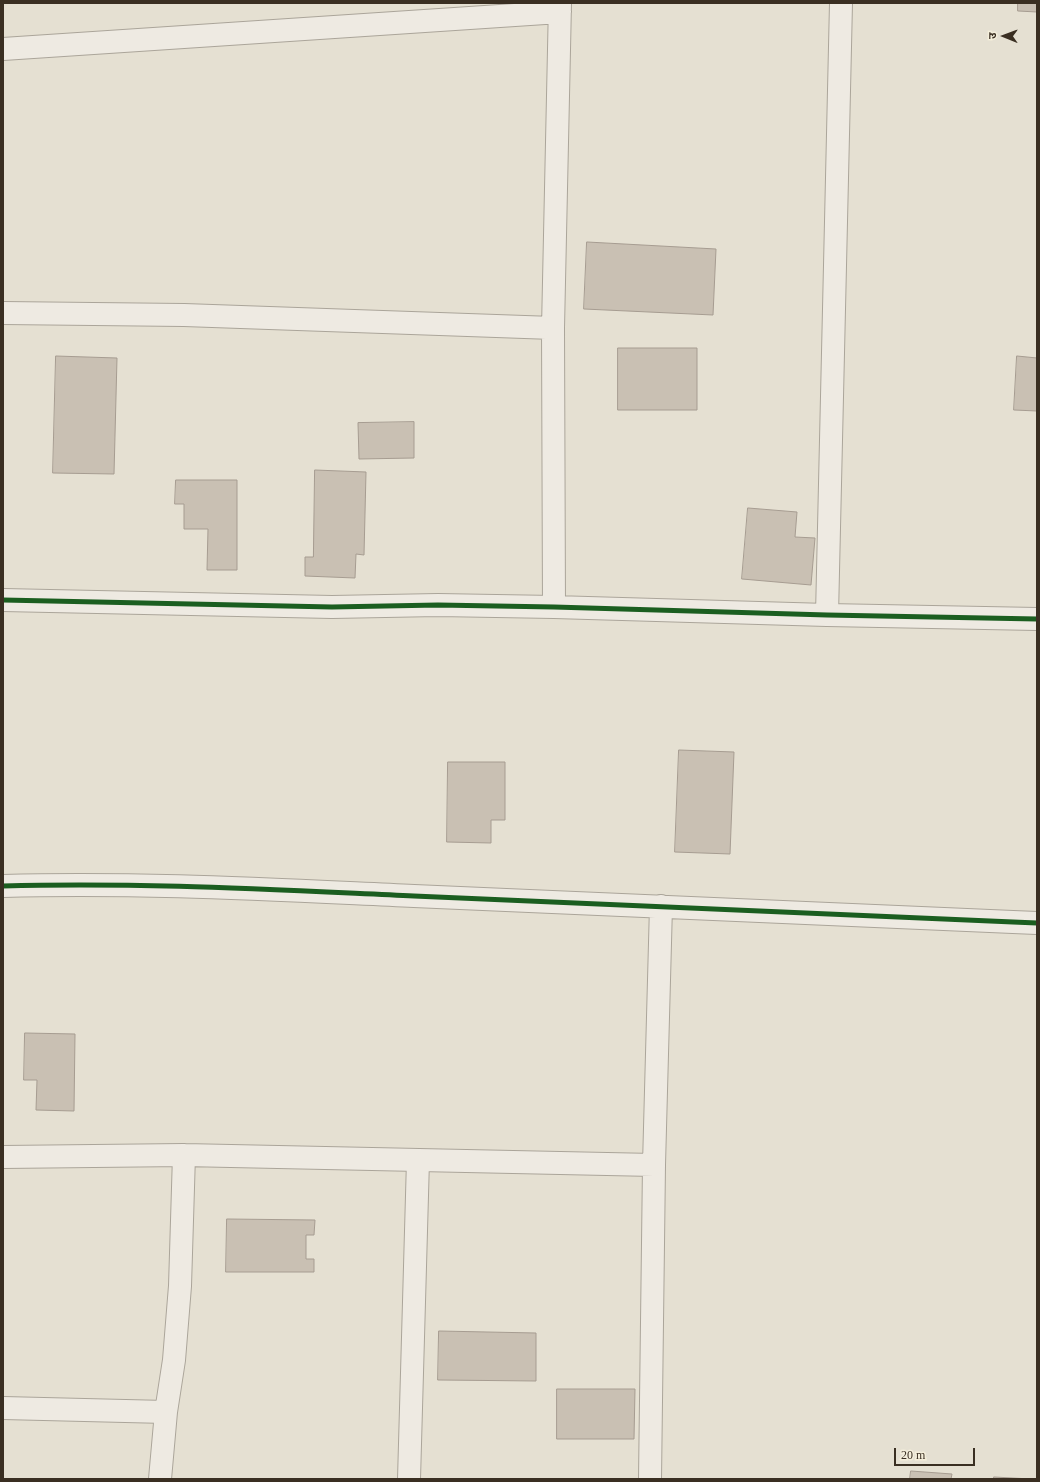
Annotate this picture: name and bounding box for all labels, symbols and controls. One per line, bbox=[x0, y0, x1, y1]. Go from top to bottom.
north arrow bbox=[984, 16, 1024, 56]
text: उ bbox=[986, 32, 998, 39]
scale bar bbox=[896, 1440, 977, 1466]
text: 20 m bbox=[901, 1448, 925, 1462]

